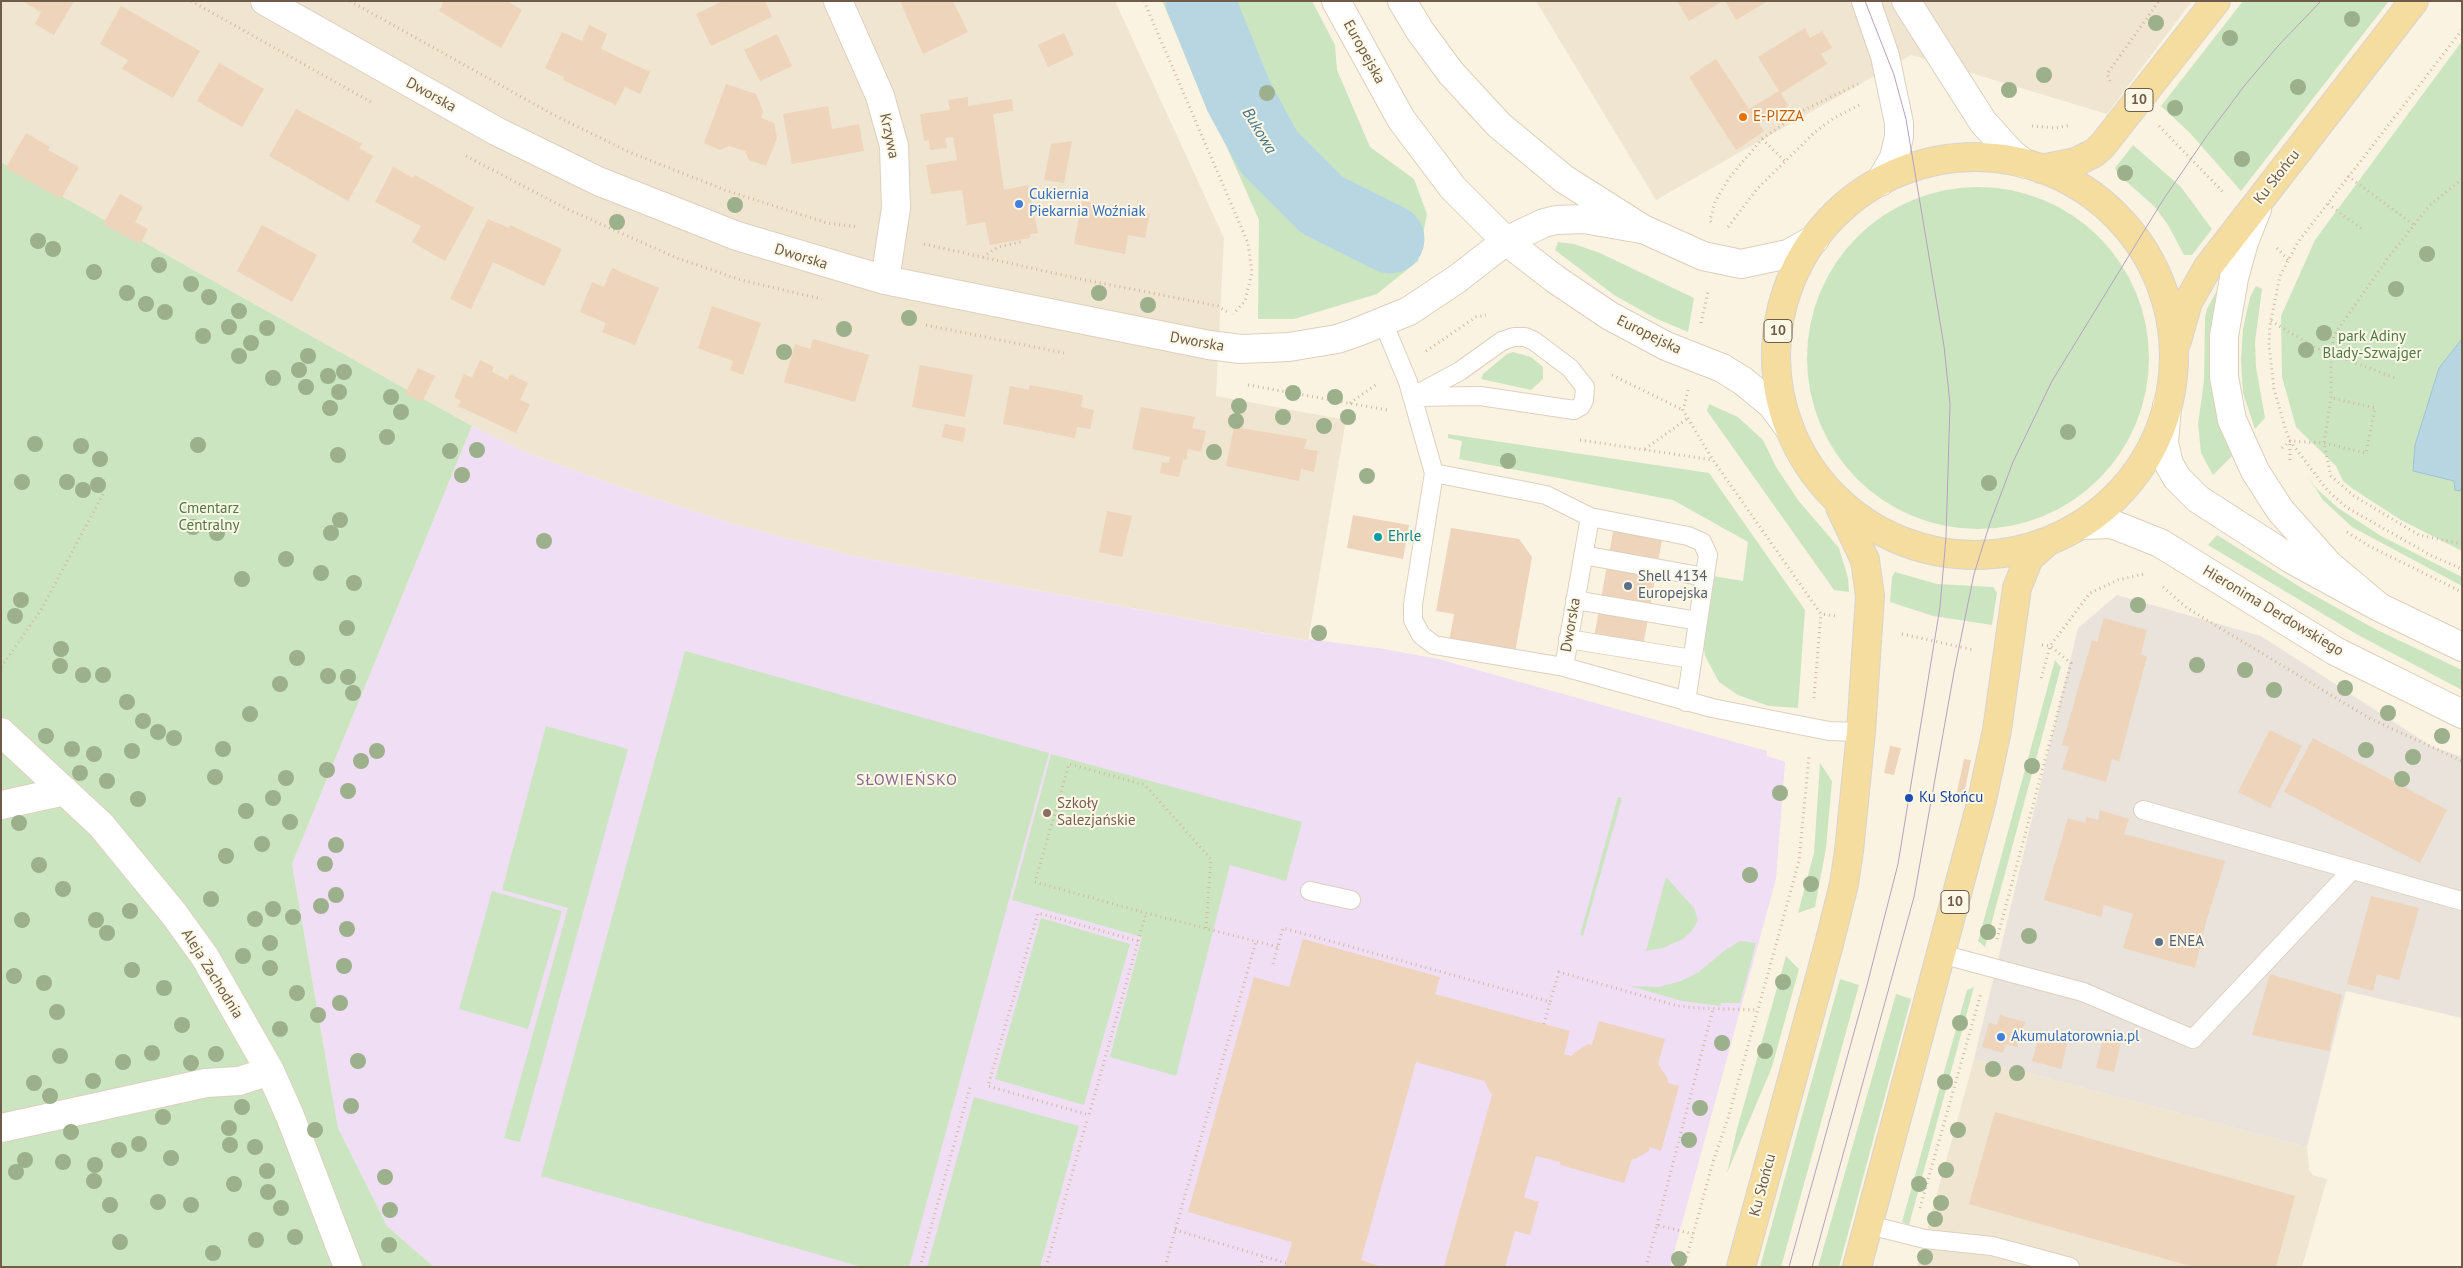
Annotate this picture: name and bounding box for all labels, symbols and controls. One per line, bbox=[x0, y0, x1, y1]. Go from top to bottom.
street label: Europejska bbox=[1339, 17, 1389, 87]
street label: Dworska bbox=[403, 74, 459, 116]
road number: 10 bbox=[2125, 88, 2153, 112]
water label: Bukowa bbox=[1238, 104, 1280, 158]
place label: E-PIZZA bbox=[1753, 108, 1804, 126]
marker: E-PIZZA bbox=[1737, 111, 1749, 123]
street label: Krzywa bbox=[875, 112, 903, 160]
street label: Ku Słońcu bbox=[2250, 146, 2304, 208]
place label: Cukiernia Piekarnia Woźniak bbox=[1029, 186, 1146, 221]
marker: Cukiernia Piekarnia Woźniak bbox=[1013, 198, 1025, 210]
street label: Dworska bbox=[772, 240, 830, 274]
street label: Europejska bbox=[1614, 312, 1684, 358]
road number: 10 bbox=[1764, 320, 1792, 342]
street label: Dworska bbox=[1168, 328, 1226, 356]
park label: park Adiny Blady-Szwajger bbox=[2323, 328, 2421, 363]
park label: Cmentarz Centralny bbox=[178, 500, 240, 535]
place label: Ehrle bbox=[1388, 528, 1421, 546]
marker: Ehrle bbox=[1372, 531, 1384, 543]
street label: Hieronima Derdowskiego bbox=[2199, 562, 2347, 660]
place label: Shell 4134 Europejska bbox=[1638, 568, 1708, 603]
marker: Shell 4134 Europejska bbox=[1622, 580, 1634, 592]
street label: Dworska bbox=[1557, 596, 1585, 654]
district label: SŁOWIEŃSKO bbox=[855, 770, 959, 790]
place label: Ku Słońcu bbox=[1919, 789, 1983, 807]
marker: Ku Słońcu bbox=[1903, 792, 1915, 804]
place label: Szkoły Salezjańskie bbox=[1057, 795, 1136, 830]
marker: Szkoły Salezjańskie bbox=[1041, 807, 1053, 819]
road number: 10 bbox=[1941, 890, 1969, 914]
street label: Aleja Zachodnia bbox=[177, 926, 247, 1022]
place label: ENEA bbox=[2169, 933, 2204, 951]
marker: ENEA bbox=[2153, 936, 2165, 948]
place label: Akumulatorownia.pl bbox=[2011, 1028, 2139, 1046]
marker: Akumulatorownia.pl bbox=[1995, 1031, 2007, 1043]
street label: Ku Słońcu bbox=[1746, 1152, 1780, 1218]

